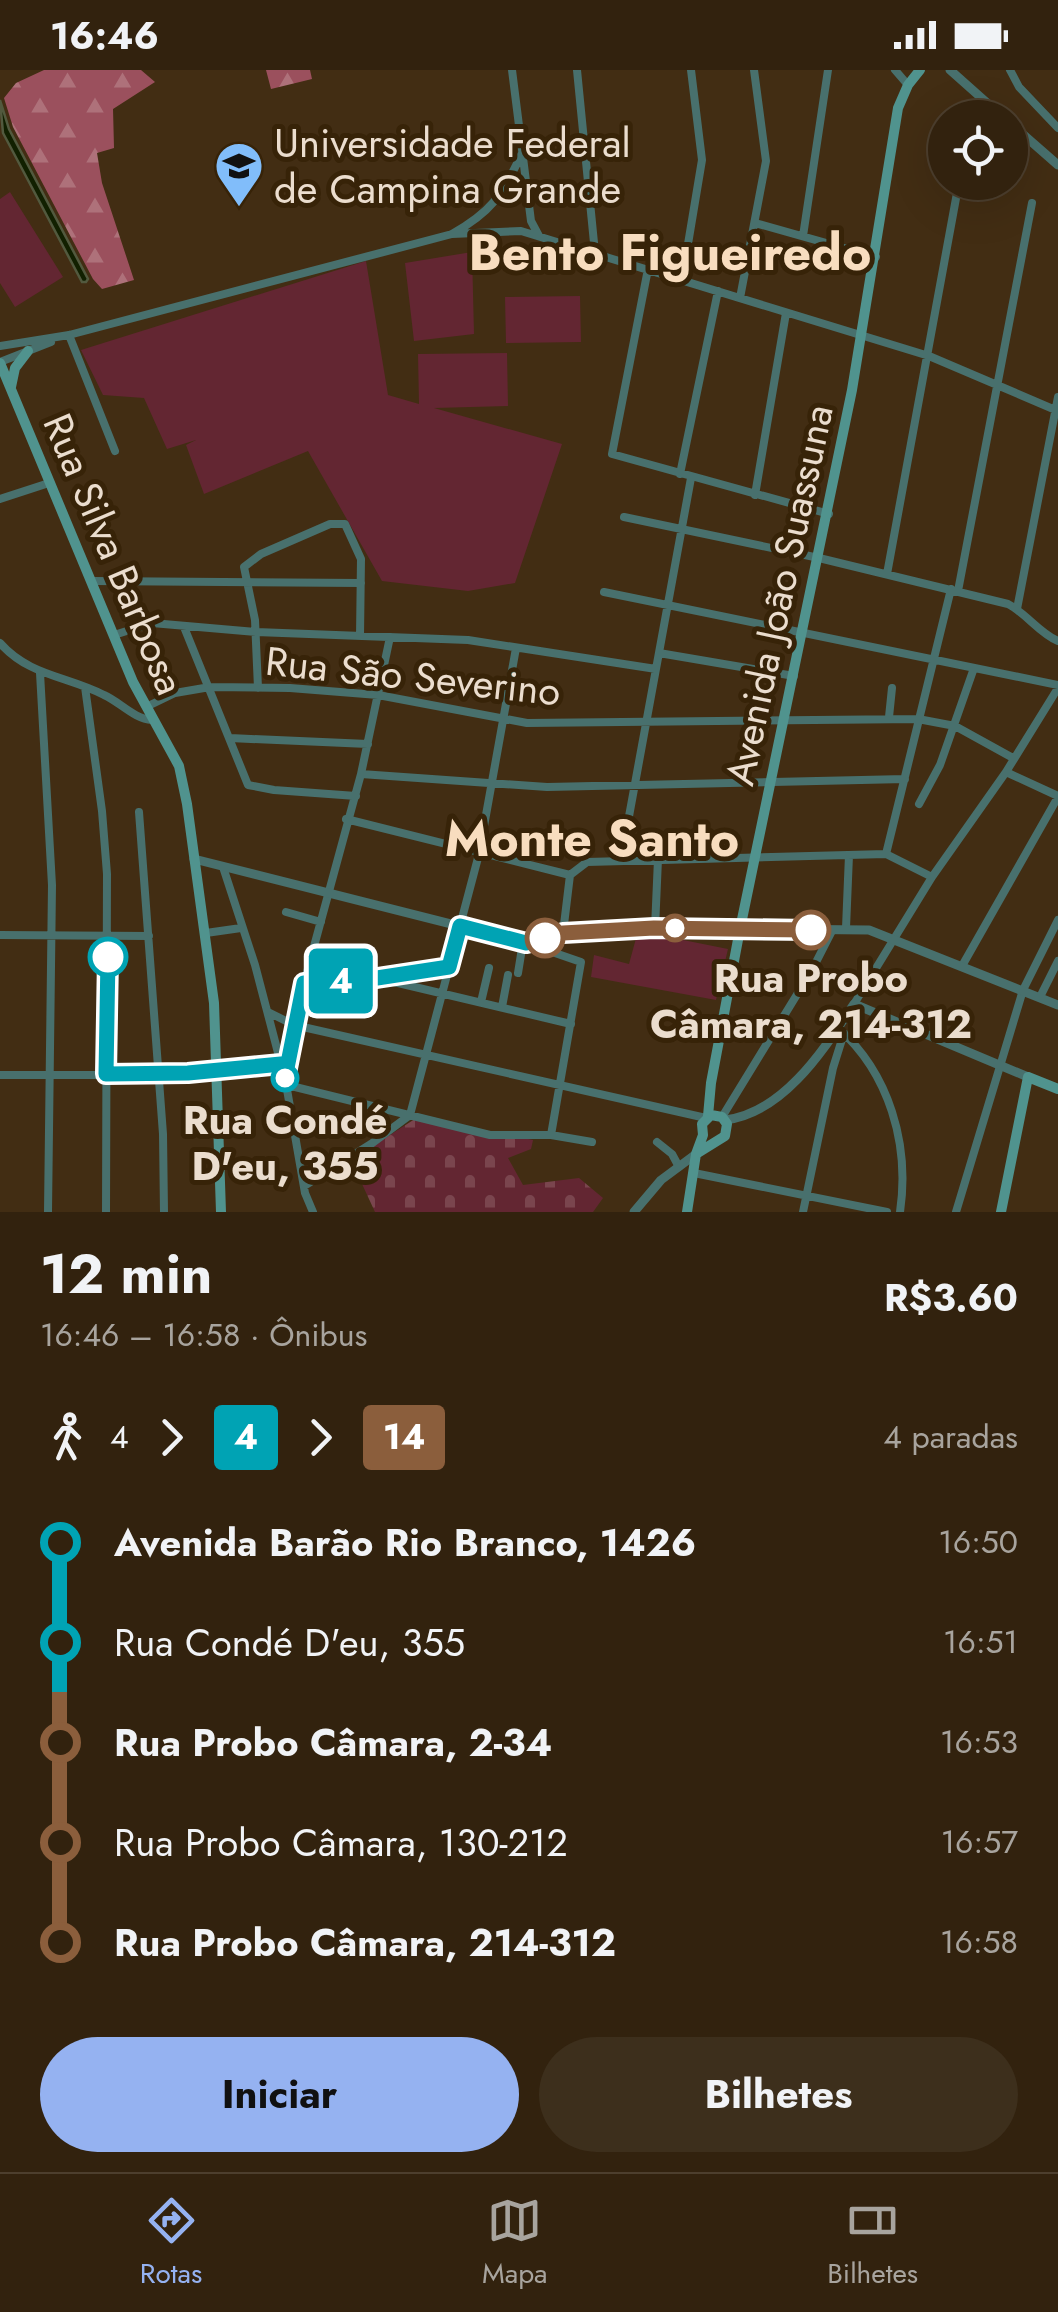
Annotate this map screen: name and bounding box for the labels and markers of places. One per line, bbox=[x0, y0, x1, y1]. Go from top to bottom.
place label: Universidade Federal de Campina Grande bbox=[274, 114, 631, 218]
school or university icon: Universidade Federal de Campina Grande bbox=[213, 140, 265, 208]
marker: Rua Probo Câmara, 214-312 bbox=[792, 911, 830, 949]
unlabelled marker bbox=[662, 915, 688, 941]
unlabelled marker bbox=[526, 919, 564, 957]
unlabelled marker bbox=[89, 938, 127, 976]
place label: Rua Probo Câmara, 214-312 bbox=[650, 949, 972, 1053]
marker: Rua Condé D'eu, 355 bbox=[272, 1065, 298, 1091]
place label: Rua Condé D'eu, 355 bbox=[183, 1091, 387, 1195]

